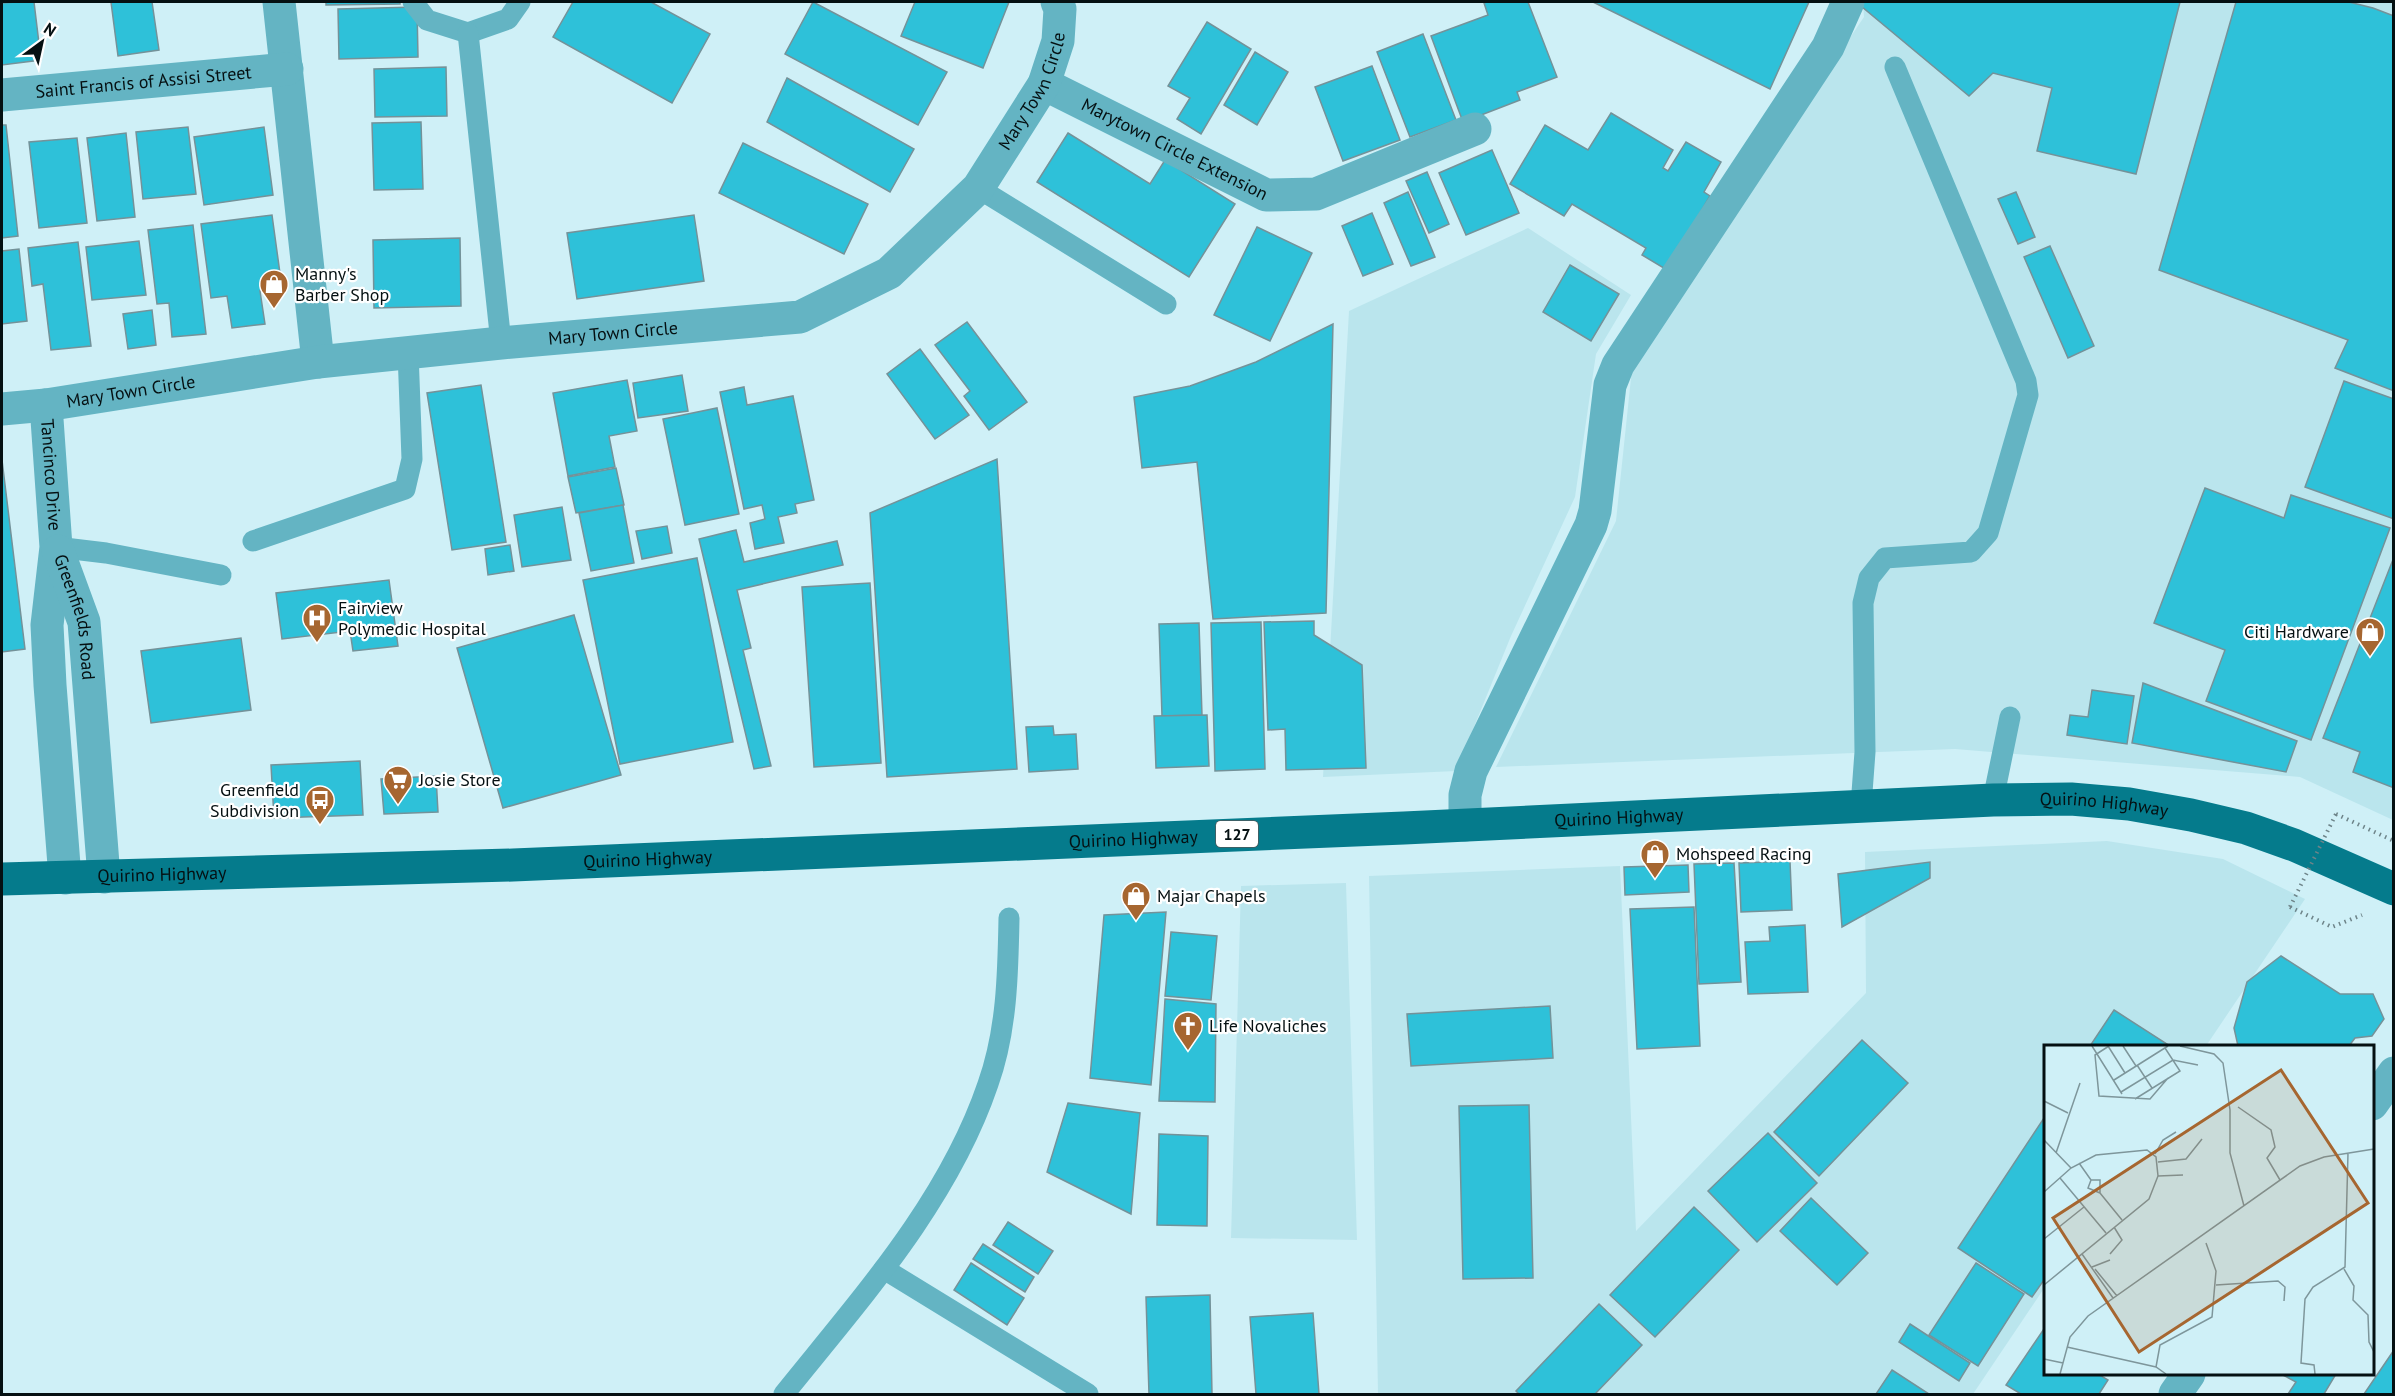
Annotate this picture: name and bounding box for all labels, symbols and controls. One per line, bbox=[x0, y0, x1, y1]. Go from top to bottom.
north arrow bbox=[12, 12, 72, 72]
text: N bbox=[40, 18, 60, 41]
street label: Mary Town Circle bbox=[993, 32, 1070, 154]
street label: Saint Francis of Assisi Street bbox=[34, 60, 252, 103]
street label: Marytown Circle Extension bbox=[1078, 93, 1272, 205]
place label: Manny's Barber Shop bbox=[295, 262, 389, 306]
shop icon: Manny's Barber Shop bbox=[258, 268, 290, 310]
street label: Mary Town Circle bbox=[547, 316, 679, 350]
street label: Mary Town Circle bbox=[65, 370, 197, 413]
street label: Tancinco Drive bbox=[36, 418, 67, 532]
street label: Greenfields Road bbox=[49, 551, 101, 681]
place label: Fairview Polymedic Hospital bbox=[338, 596, 486, 640]
hospital icon: Fairview Polymedic Hospital bbox=[301, 602, 333, 644]
shop icon: Citi Hardware bbox=[2354, 616, 2386, 658]
place label: Citi Hardware bbox=[2244, 620, 2349, 643]
supermarket icon: Josie Store bbox=[382, 764, 414, 806]
place label: Josie Store bbox=[418, 768, 501, 791]
place label: Greenfield Subdivision bbox=[210, 778, 299, 822]
bus stop icon: Greenfield Subdivision bbox=[304, 784, 336, 826]
street label: Quirino Highway bbox=[2040, 787, 2171, 822]
street label: Quirino Highway bbox=[1554, 803, 1684, 832]
road number: 127 bbox=[1216, 821, 1258, 847]
street label: Quirino Highway bbox=[1068, 825, 1199, 853]
shop icon: Mohspeed Racing bbox=[1639, 838, 1671, 880]
place label: Mohspeed Racing bbox=[1676, 842, 1812, 865]
street label: Quirino Highway bbox=[583, 845, 713, 873]
street label: Quirino Highway bbox=[97, 861, 227, 887]
shop icon: Majar Chapels bbox=[1120, 880, 1152, 922]
place label: Majar Chapels bbox=[1157, 884, 1266, 907]
church icon: Life Novaliches bbox=[1172, 1010, 1204, 1052]
place label: Life Novaliches bbox=[1209, 1014, 1327, 1037]
inset map bbox=[2044, 1045, 2374, 1375]

